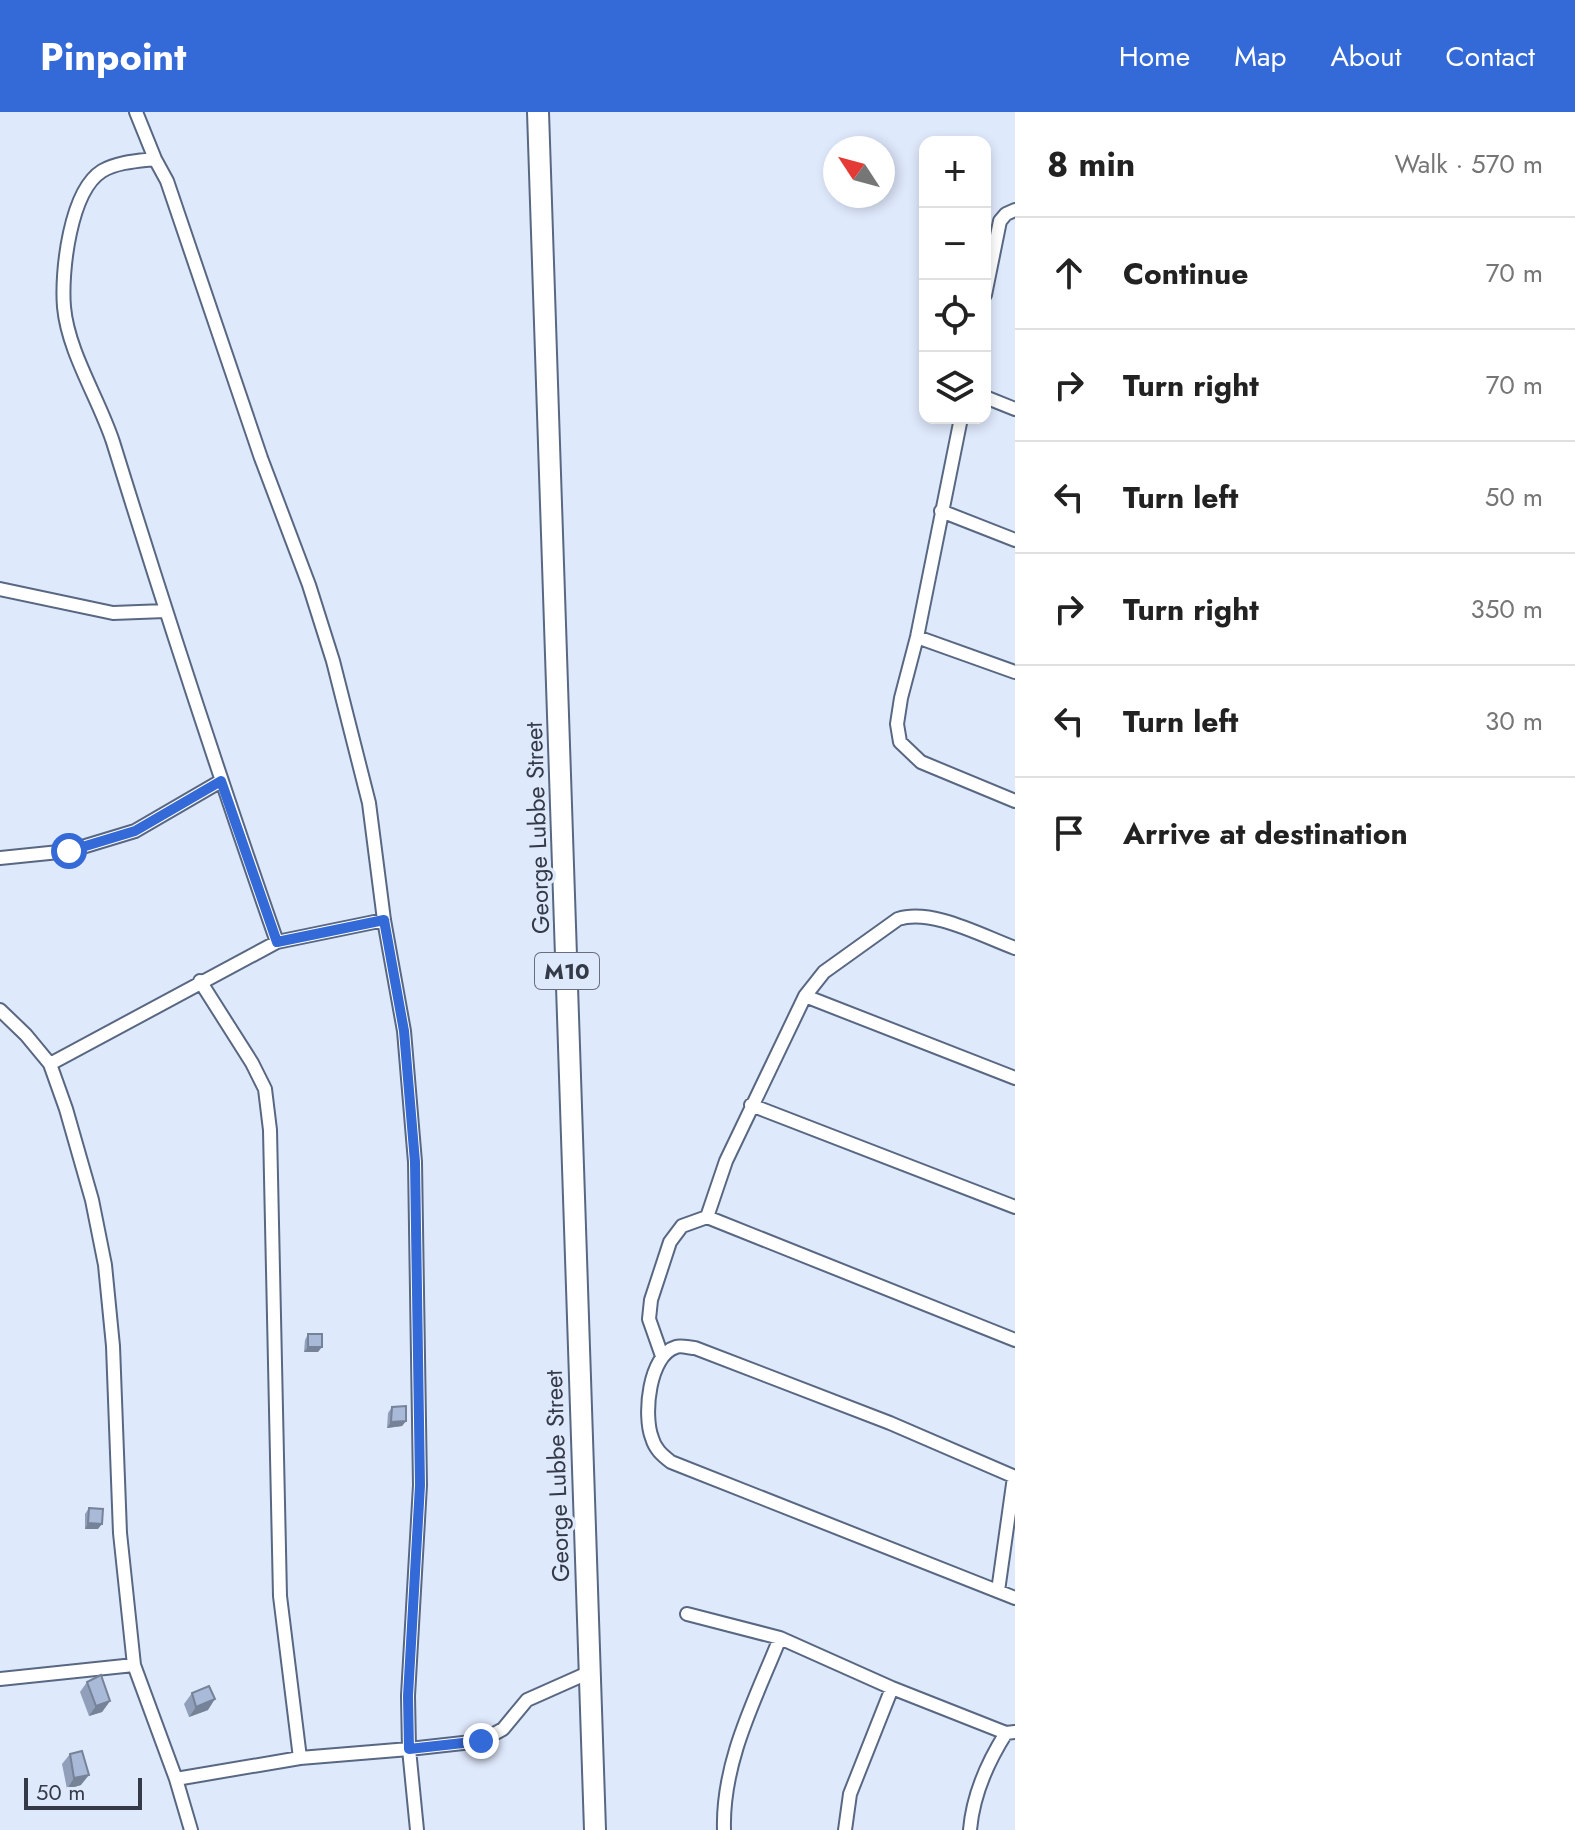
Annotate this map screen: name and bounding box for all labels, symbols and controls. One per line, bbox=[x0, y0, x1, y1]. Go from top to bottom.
text: Pinpoint bbox=[40, 29, 186, 84]
text: Home bbox=[1119, 36, 1190, 77]
text: Map bbox=[1234, 36, 1286, 77]
text: About bbox=[1330, 36, 1402, 77]
text: Contact bbox=[1446, 36, 1535, 77]
north arrow bbox=[823, 136, 895, 208]
map controls bbox=[919, 136, 991, 424]
button: + bbox=[919, 136, 991, 208]
text: 8 min bbox=[1047, 140, 1135, 189]
text: Walk · 570 m bbox=[1395, 145, 1543, 183]
button: − bbox=[919, 208, 991, 280]
icon: ahead bbox=[1047, 251, 1091, 295]
text: Continue bbox=[1123, 252, 1249, 295]
text: 70 m bbox=[1486, 254, 1543, 292]
button: locate bbox=[919, 280, 991, 352]
button: layers bbox=[919, 352, 991, 424]
icon: right bbox=[1047, 363, 1091, 407]
text: Turn right bbox=[1123, 364, 1259, 407]
text: 70 m bbox=[1486, 366, 1543, 404]
icon: left bbox=[1047, 475, 1091, 519]
text: Turn left bbox=[1123, 476, 1238, 519]
text: 50 m bbox=[1485, 478, 1543, 516]
icon: right bbox=[1047, 587, 1091, 631]
text: Turn right bbox=[1123, 588, 1259, 631]
text: 350 m bbox=[1470, 590, 1543, 628]
icon: left bbox=[1047, 699, 1091, 743]
text: Turn left bbox=[1123, 700, 1238, 743]
text: 30 m bbox=[1485, 702, 1543, 740]
street label: George Lubbe Street bbox=[516, 721, 558, 935]
icon: arrive bbox=[1047, 811, 1091, 855]
text: Arrive at destination bbox=[1123, 812, 1408, 855]
route start bbox=[51, 833, 87, 869]
road number: M10 bbox=[535, 953, 599, 989]
street label: George Lubbe Street bbox=[536, 1369, 578, 1583]
route end bbox=[463, 1723, 499, 1759]
scale bar bbox=[24, 1774, 142, 1810]
text: 50 m bbox=[36, 1776, 85, 1808]

